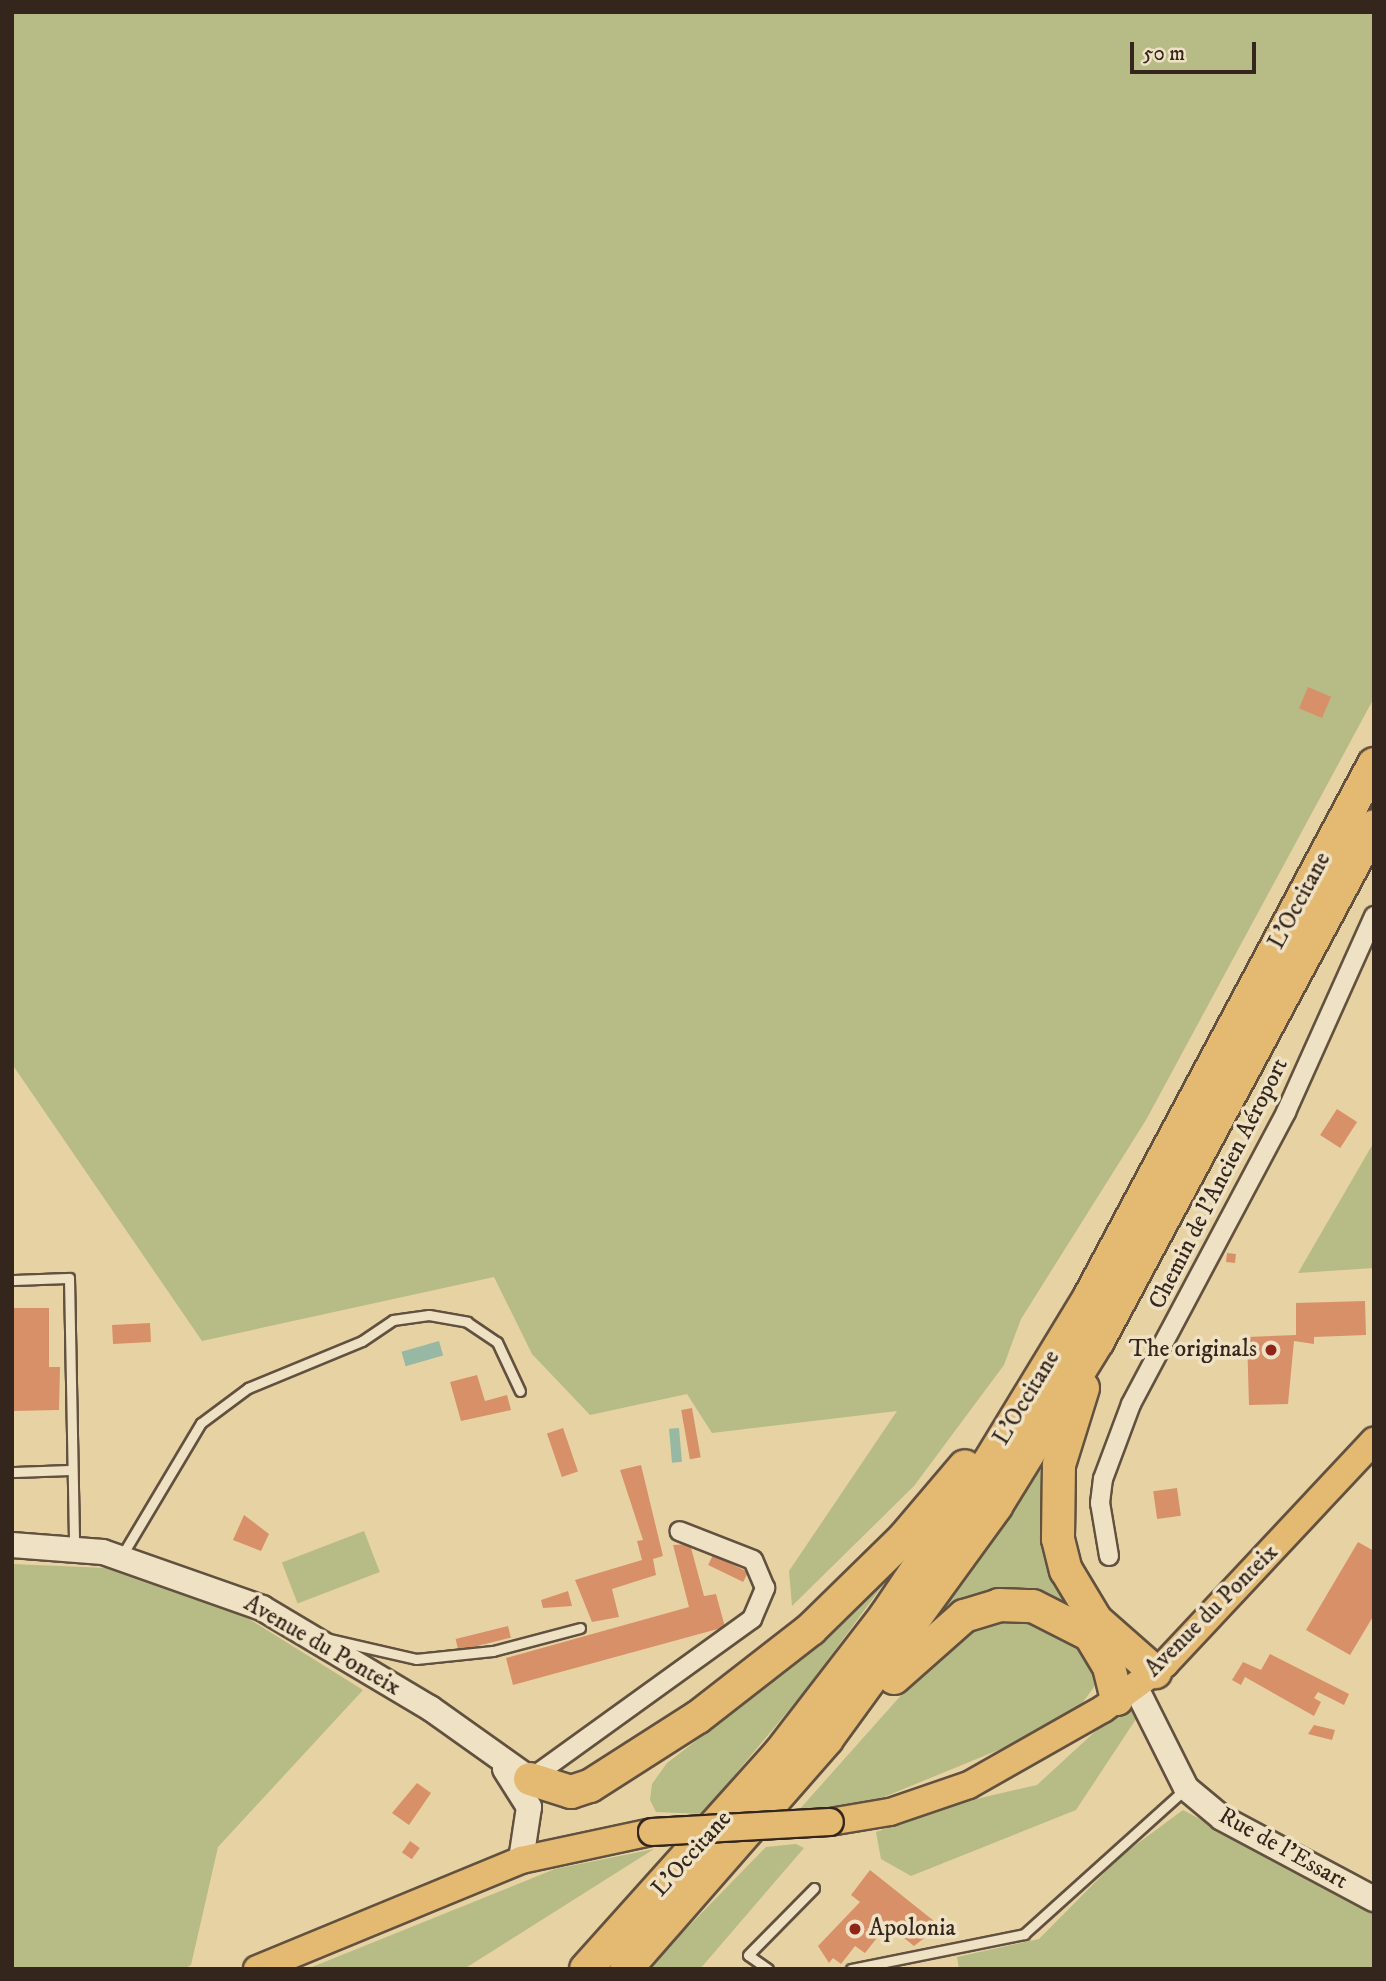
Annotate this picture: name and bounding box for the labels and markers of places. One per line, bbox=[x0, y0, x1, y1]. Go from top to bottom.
place label: The originals bbox=[1129, 1336, 1257, 1364]
marker: The originals bbox=[1263, 1342, 1279, 1358]
place label: Apolonia bbox=[869, 1915, 956, 1943]
marker: Apolonia bbox=[847, 1921, 863, 1937]

